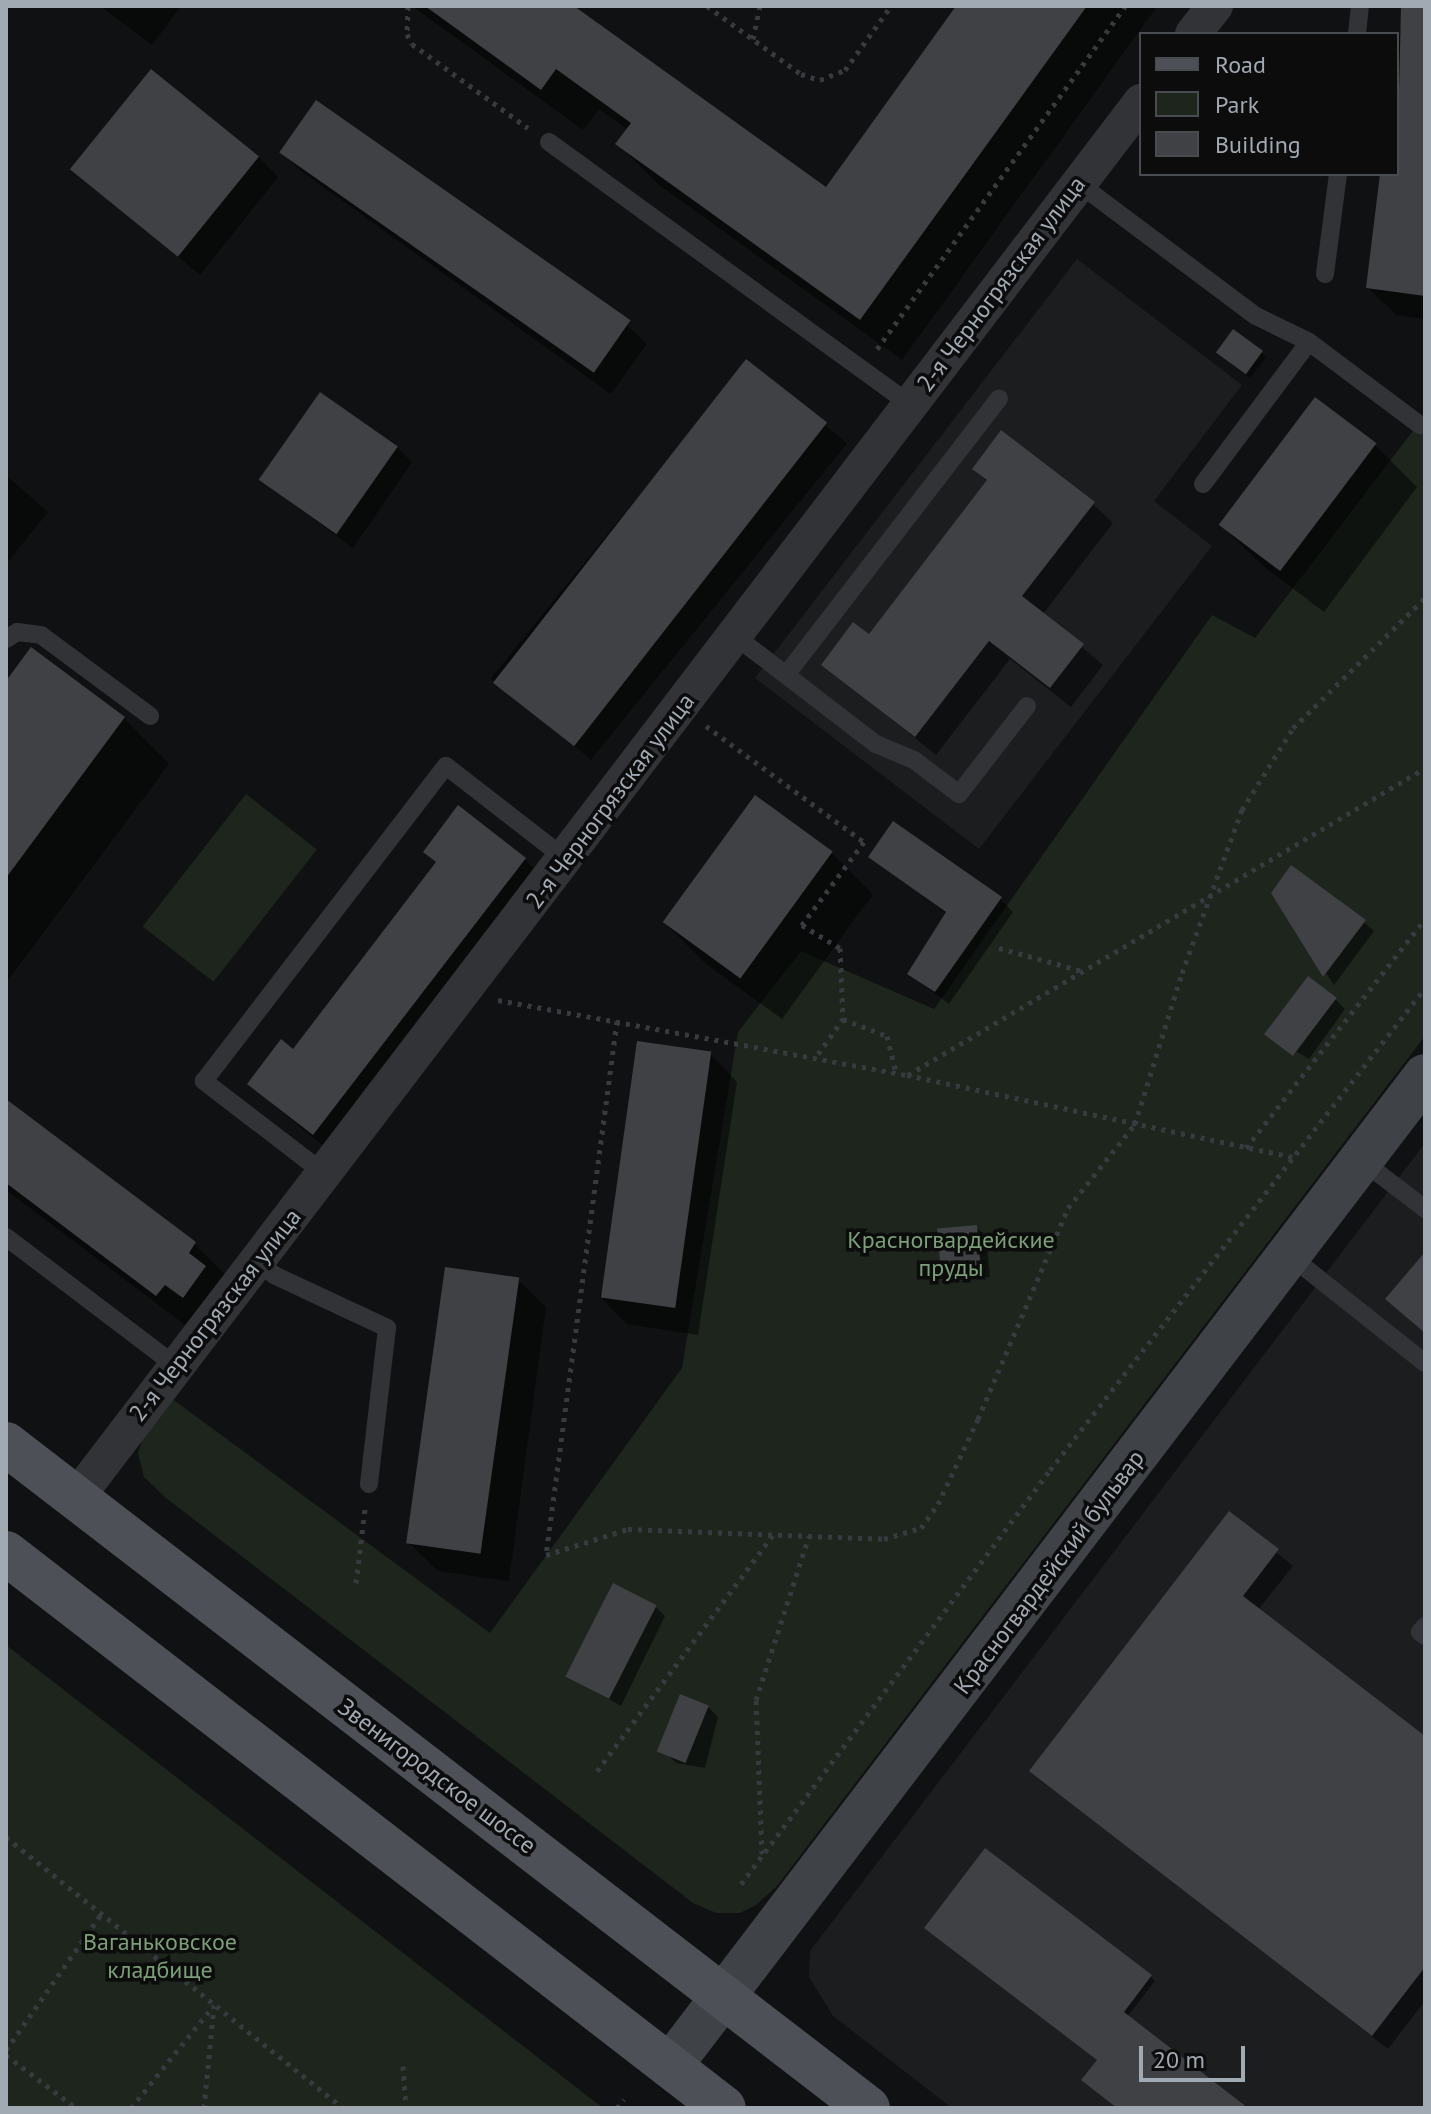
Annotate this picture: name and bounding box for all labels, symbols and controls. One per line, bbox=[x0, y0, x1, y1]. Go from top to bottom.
legend bbox=[1139, 32, 1399, 176]
text: Road bbox=[1215, 49, 1266, 80]
text: Park bbox=[1215, 89, 1259, 120]
text: Building bbox=[1215, 129, 1301, 160]
street label: 2-я Черногрязская улица bbox=[911, 171, 1091, 397]
street label: 2-я Черногрязская улица bbox=[520, 688, 700, 914]
street label: 2-я Черногрязская улица bbox=[123, 1203, 307, 1427]
park label: Красногвардейские пруды bbox=[847, 1226, 1055, 1282]
street label: Красногвардейский бульвар bbox=[948, 1444, 1150, 1700]
street label: Звенигородское шоссе bbox=[332, 1692, 542, 1860]
park label: Ваганьковское кладбище bbox=[83, 1928, 237, 1984]
scale bar bbox=[1143, 2030, 1249, 2080]
text: 20 m bbox=[1153, 2044, 1205, 2075]

